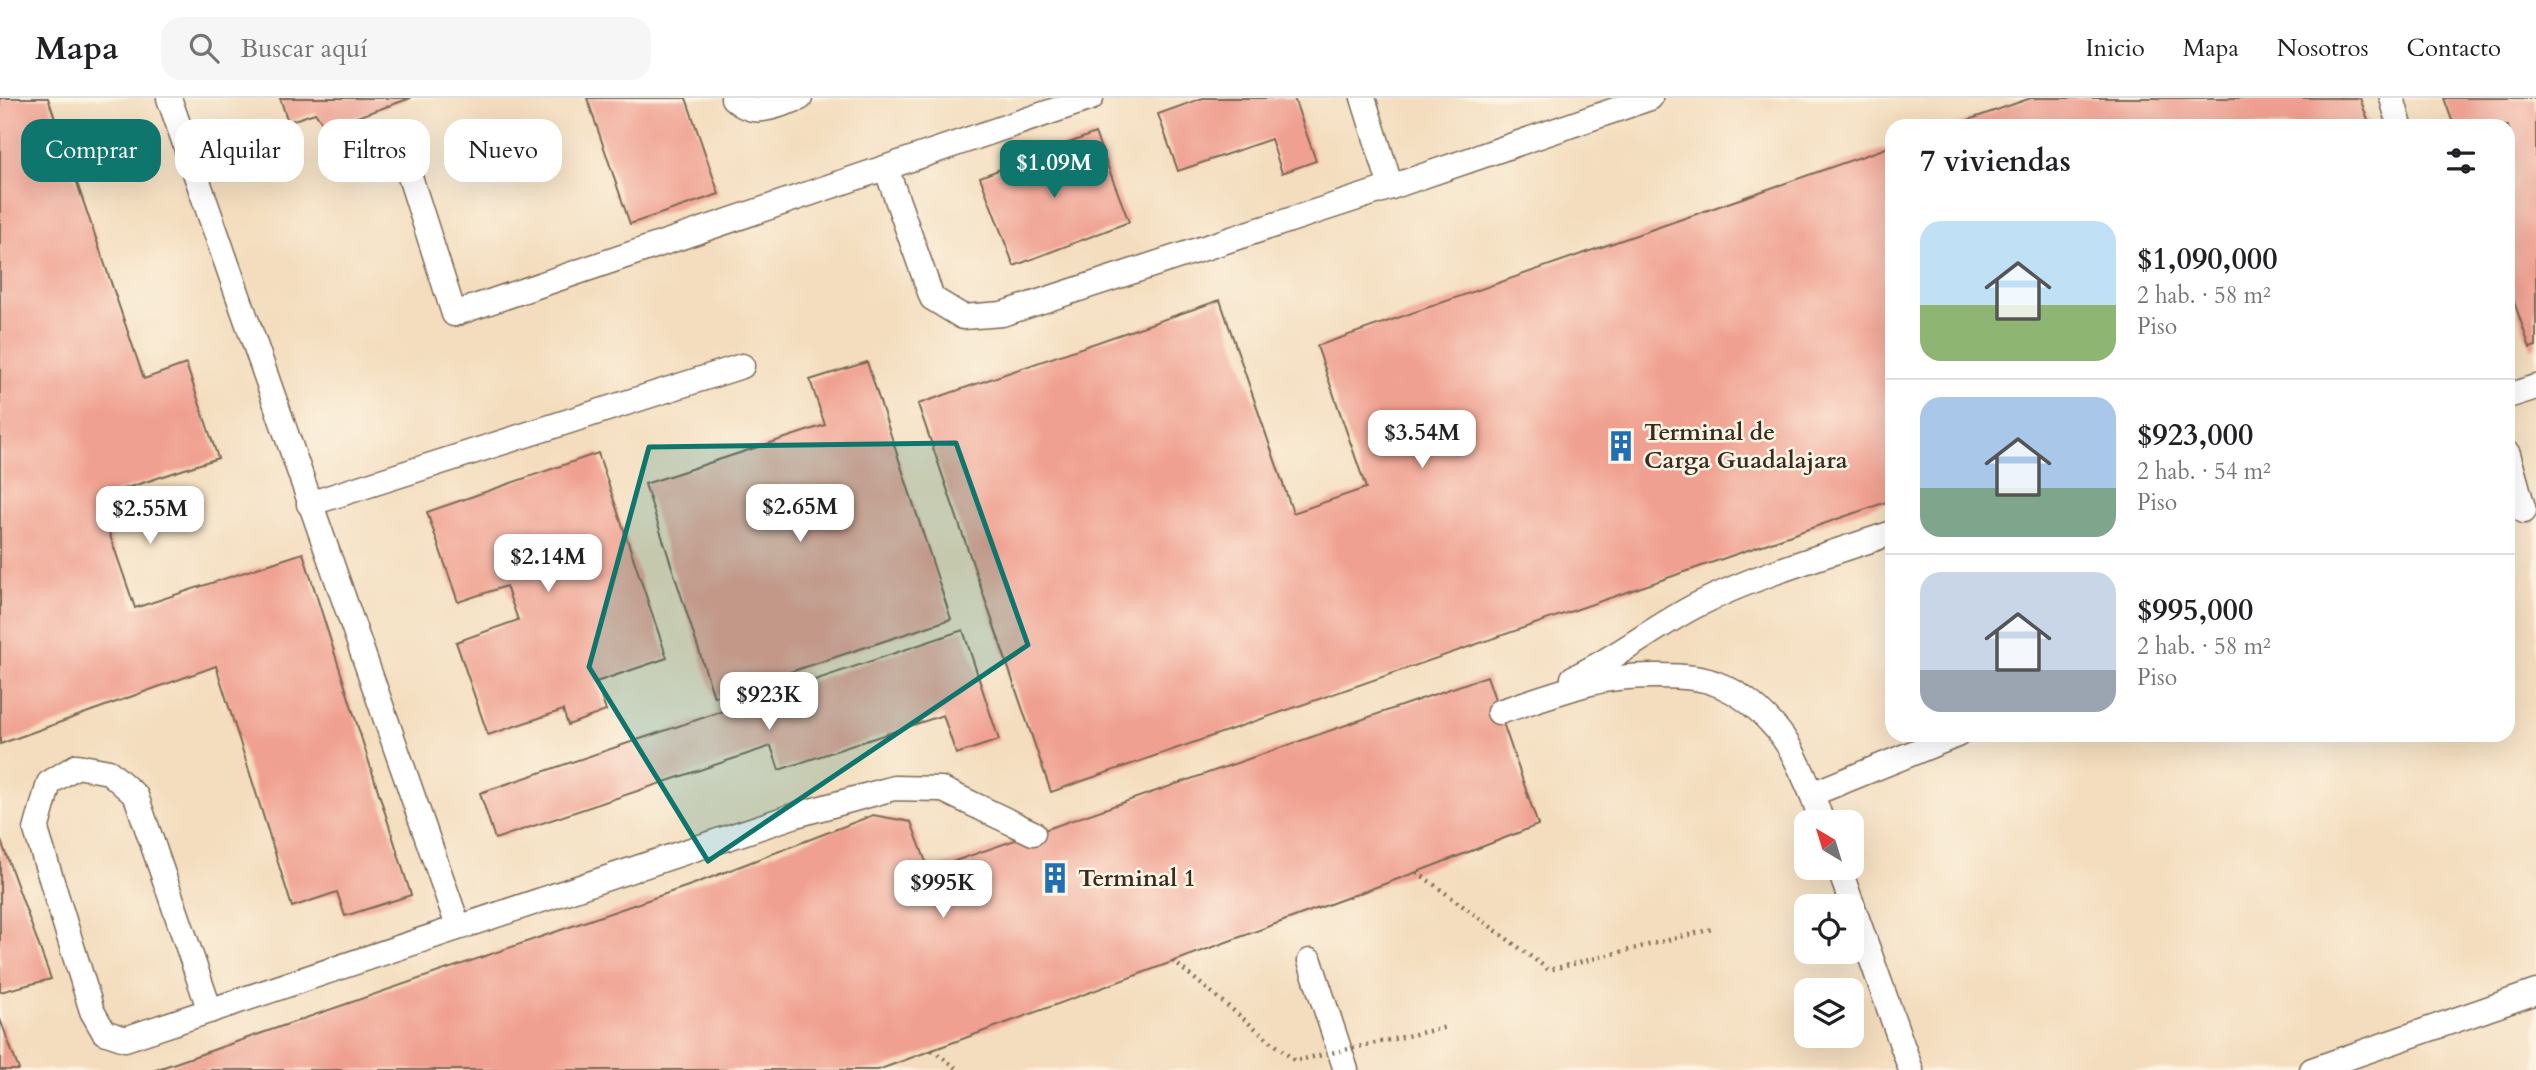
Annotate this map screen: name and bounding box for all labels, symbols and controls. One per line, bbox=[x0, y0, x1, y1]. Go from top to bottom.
search box bbox=[161, 17, 651, 80]
text: Mapa bbox=[35, 26, 119, 71]
icon: search bbox=[185, 29, 223, 67]
text: Buscar aquí bbox=[241, 31, 368, 66]
text: Inicio bbox=[2085, 32, 2145, 65]
text: Mapa bbox=[2183, 32, 2239, 65]
text: Nosotros bbox=[2277, 32, 2369, 65]
text: Contacto bbox=[2407, 32, 2501, 65]
chip: Comprar bbox=[21, 119, 161, 182]
chip: Alquilar bbox=[175, 119, 304, 182]
chip: Filtros bbox=[318, 119, 430, 182]
chip: Nuevo bbox=[444, 119, 562, 182]
pin: $1.09M bbox=[997, 140, 1111, 200]
text: 7 viviendas bbox=[1920, 141, 2071, 182]
icon: filters bbox=[2442, 142, 2480, 180]
text: $1.09M bbox=[1016, 147, 1092, 178]
text: $1,090,000 bbox=[2137, 239, 2278, 280]
icon: home bbox=[1976, 249, 2060, 333]
text: 2 hab. · 58 m² bbox=[2137, 280, 2271, 311]
text: Piso bbox=[2137, 311, 2177, 342]
pin: $3.54M bbox=[1365, 410, 1479, 470]
text: $923,000 bbox=[2137, 415, 2253, 456]
place label: Terminal de Carga Guadalajara bbox=[1644, 416, 1848, 477]
text: $3.54M bbox=[1384, 417, 1460, 448]
icon: home bbox=[1976, 425, 2060, 509]
building icon: Terminal de Carga Guadalajara bbox=[1604, 429, 1638, 463]
text: 2 hab. · 54 m² bbox=[2137, 456, 2271, 487]
pin: $2.65M bbox=[743, 484, 857, 544]
pin: $2.55M bbox=[93, 486, 207, 546]
text: Piso bbox=[2137, 487, 2177, 518]
text: $2.65M bbox=[762, 491, 838, 522]
text: $2.55M bbox=[112, 493, 188, 524]
pin: $2.14M bbox=[491, 534, 605, 594]
text: $2.14M bbox=[510, 541, 586, 572]
text: $995,000 bbox=[2137, 590, 2253, 631]
icon: home bbox=[1976, 600, 2060, 684]
text: 2 hab. · 58 m² bbox=[2137, 631, 2271, 662]
text: Piso bbox=[2137, 662, 2177, 693]
pin: $923K bbox=[720, 672, 818, 732]
text: $923K bbox=[736, 679, 802, 710]
north arrow bbox=[1794, 810, 1864, 880]
map controls bbox=[1794, 810, 1864, 1048]
pin: $995K bbox=[894, 860, 992, 920]
building icon: Terminal 1 bbox=[1038, 861, 1072, 895]
place label: Terminal 1 bbox=[1078, 862, 1196, 895]
text: $995K bbox=[910, 867, 976, 898]
button: locate bbox=[1794, 894, 1864, 964]
button: layers bbox=[1794, 978, 1864, 1048]

